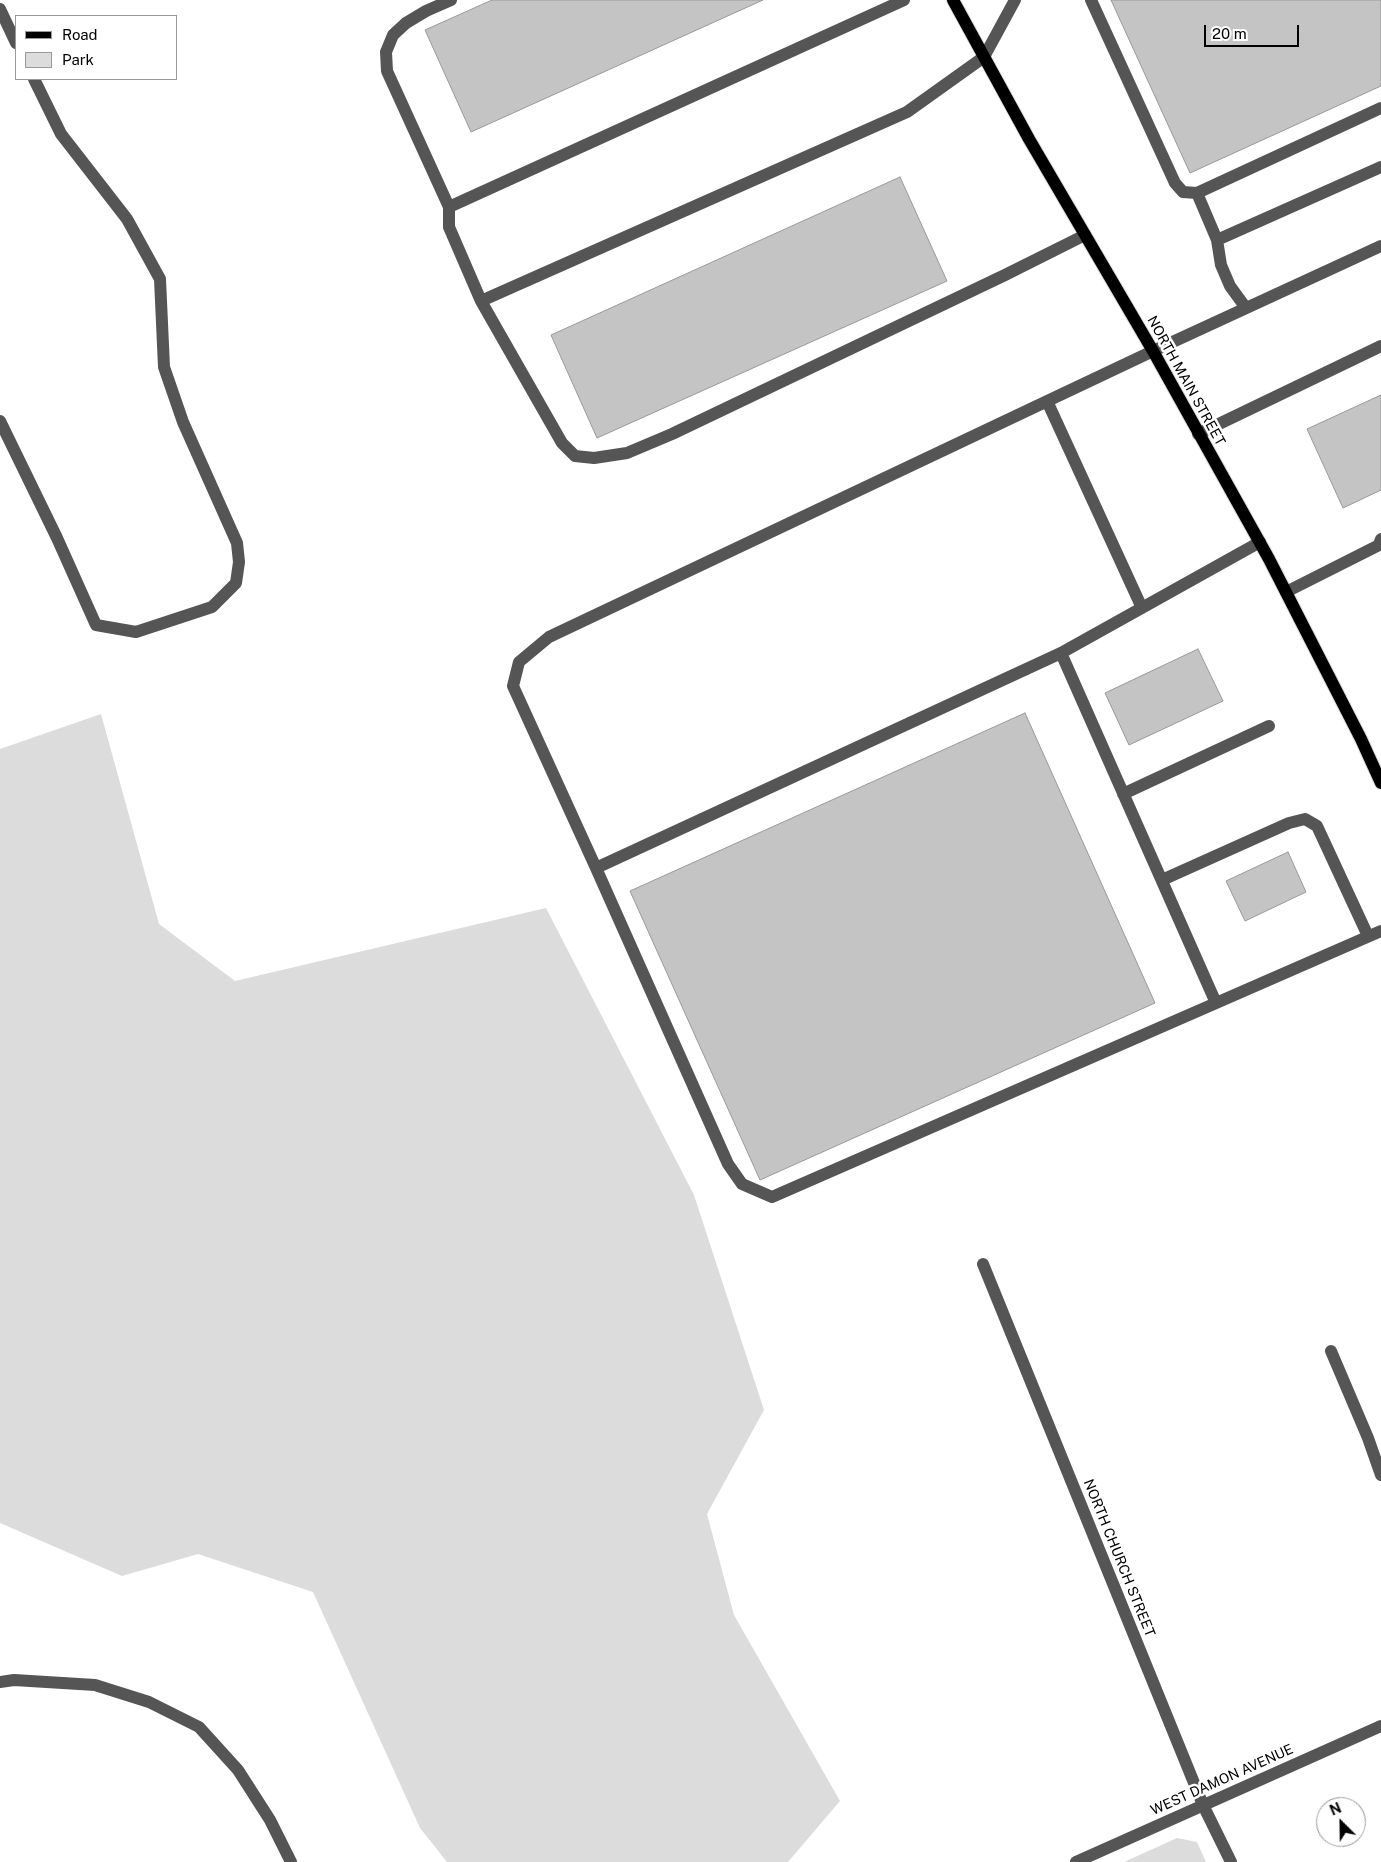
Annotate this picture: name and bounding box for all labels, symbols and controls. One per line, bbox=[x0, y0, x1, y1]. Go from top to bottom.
legend bbox=[15, 15, 178, 80]
scale bar bbox=[1206, 15, 1301, 47]
text: 20 m bbox=[1212, 25, 1247, 42]
text: Road bbox=[62, 26, 98, 43]
text: Park bbox=[62, 51, 94, 68]
street label: NORTH MAIN STREET bbox=[1143, 313, 1229, 449]
street label: NORTH CHURCH STREET bbox=[1080, 1477, 1158, 1639]
street label: WEST DAMON AVENUE bbox=[1148, 1741, 1296, 1819]
north arrow bbox=[1316, 1797, 1366, 1847]
text: N bbox=[1327, 1800, 1344, 1819]

